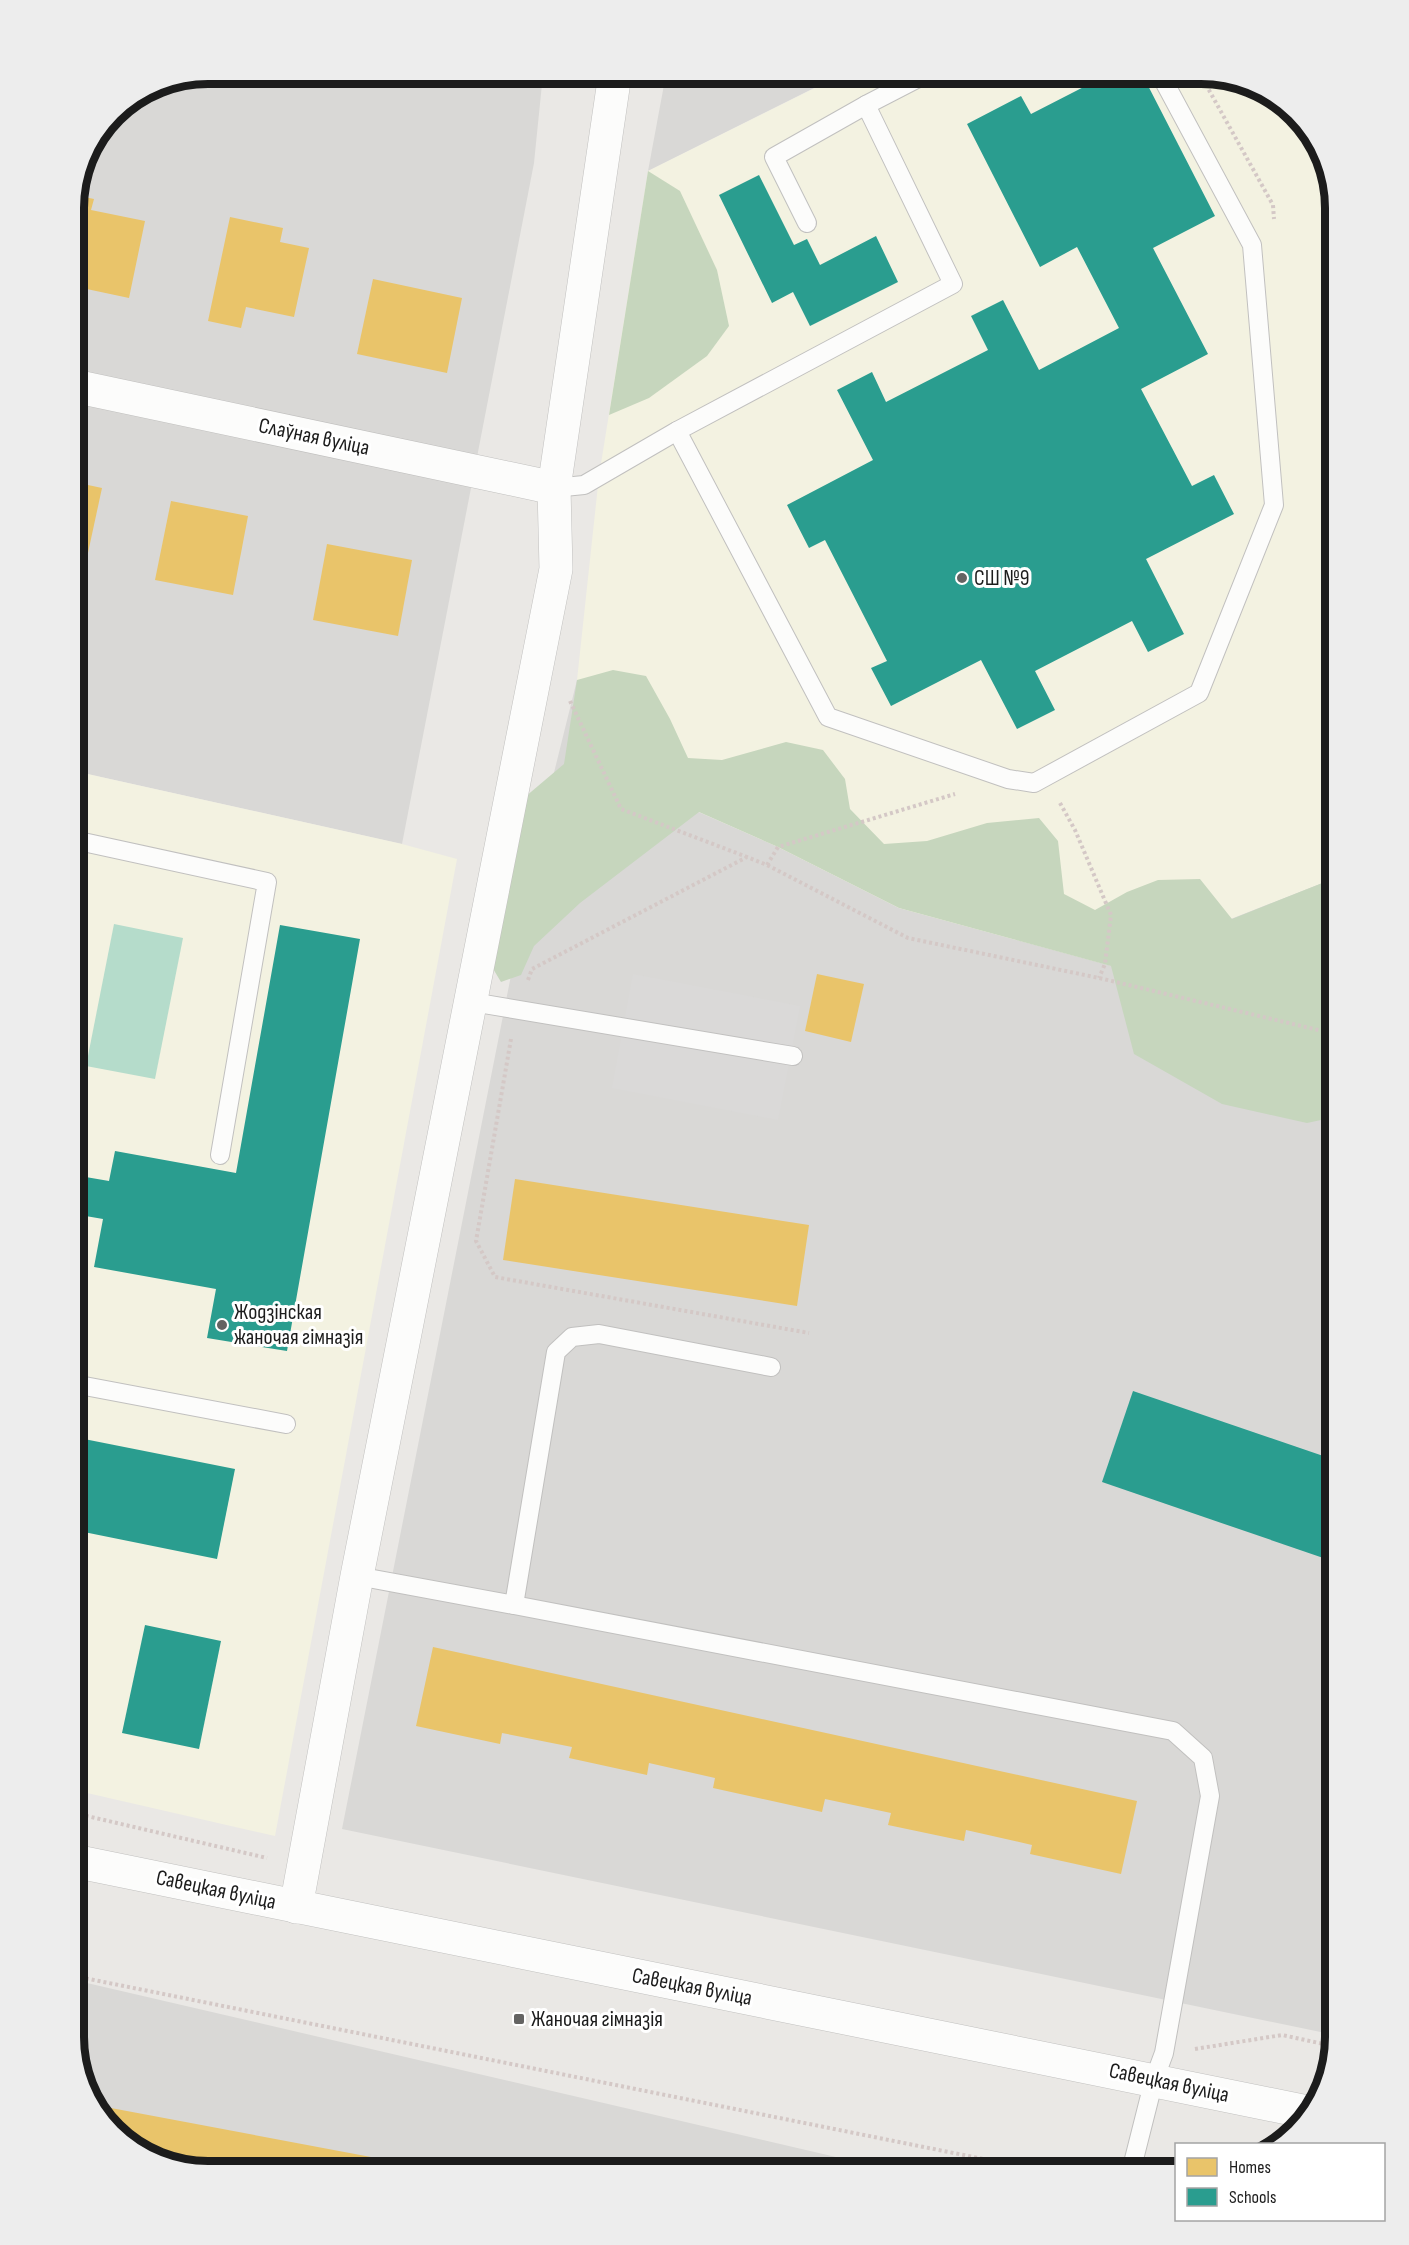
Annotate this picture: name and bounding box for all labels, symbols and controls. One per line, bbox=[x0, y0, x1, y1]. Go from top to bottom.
street label: Слаўная вуліца bbox=[256, 412, 372, 462]
place label: СШ №9 bbox=[974, 565, 1029, 592]
marker: СШ №9 bbox=[955, 571, 969, 585]
place label: Жодзінская жаночая гімназія bbox=[234, 1299, 363, 1351]
marker: Жодзінская жаночая гімназія bbox=[215, 1318, 229, 1332]
street label: Савецкая вуліца bbox=[154, 1864, 278, 1916]
street label: Савецкая вуліца bbox=[630, 1962, 754, 2012]
place label: Жаночая гімназія bbox=[531, 2006, 663, 2033]
marker: Жаночая гімназія bbox=[512, 2012, 526, 2026]
street label: Савецкая вуліца bbox=[1107, 2057, 1231, 2109]
legend bbox=[1175, 2143, 1385, 2221]
text: Homes bbox=[1229, 2157, 1271, 2178]
text: Schools bbox=[1229, 2187, 1276, 2208]

